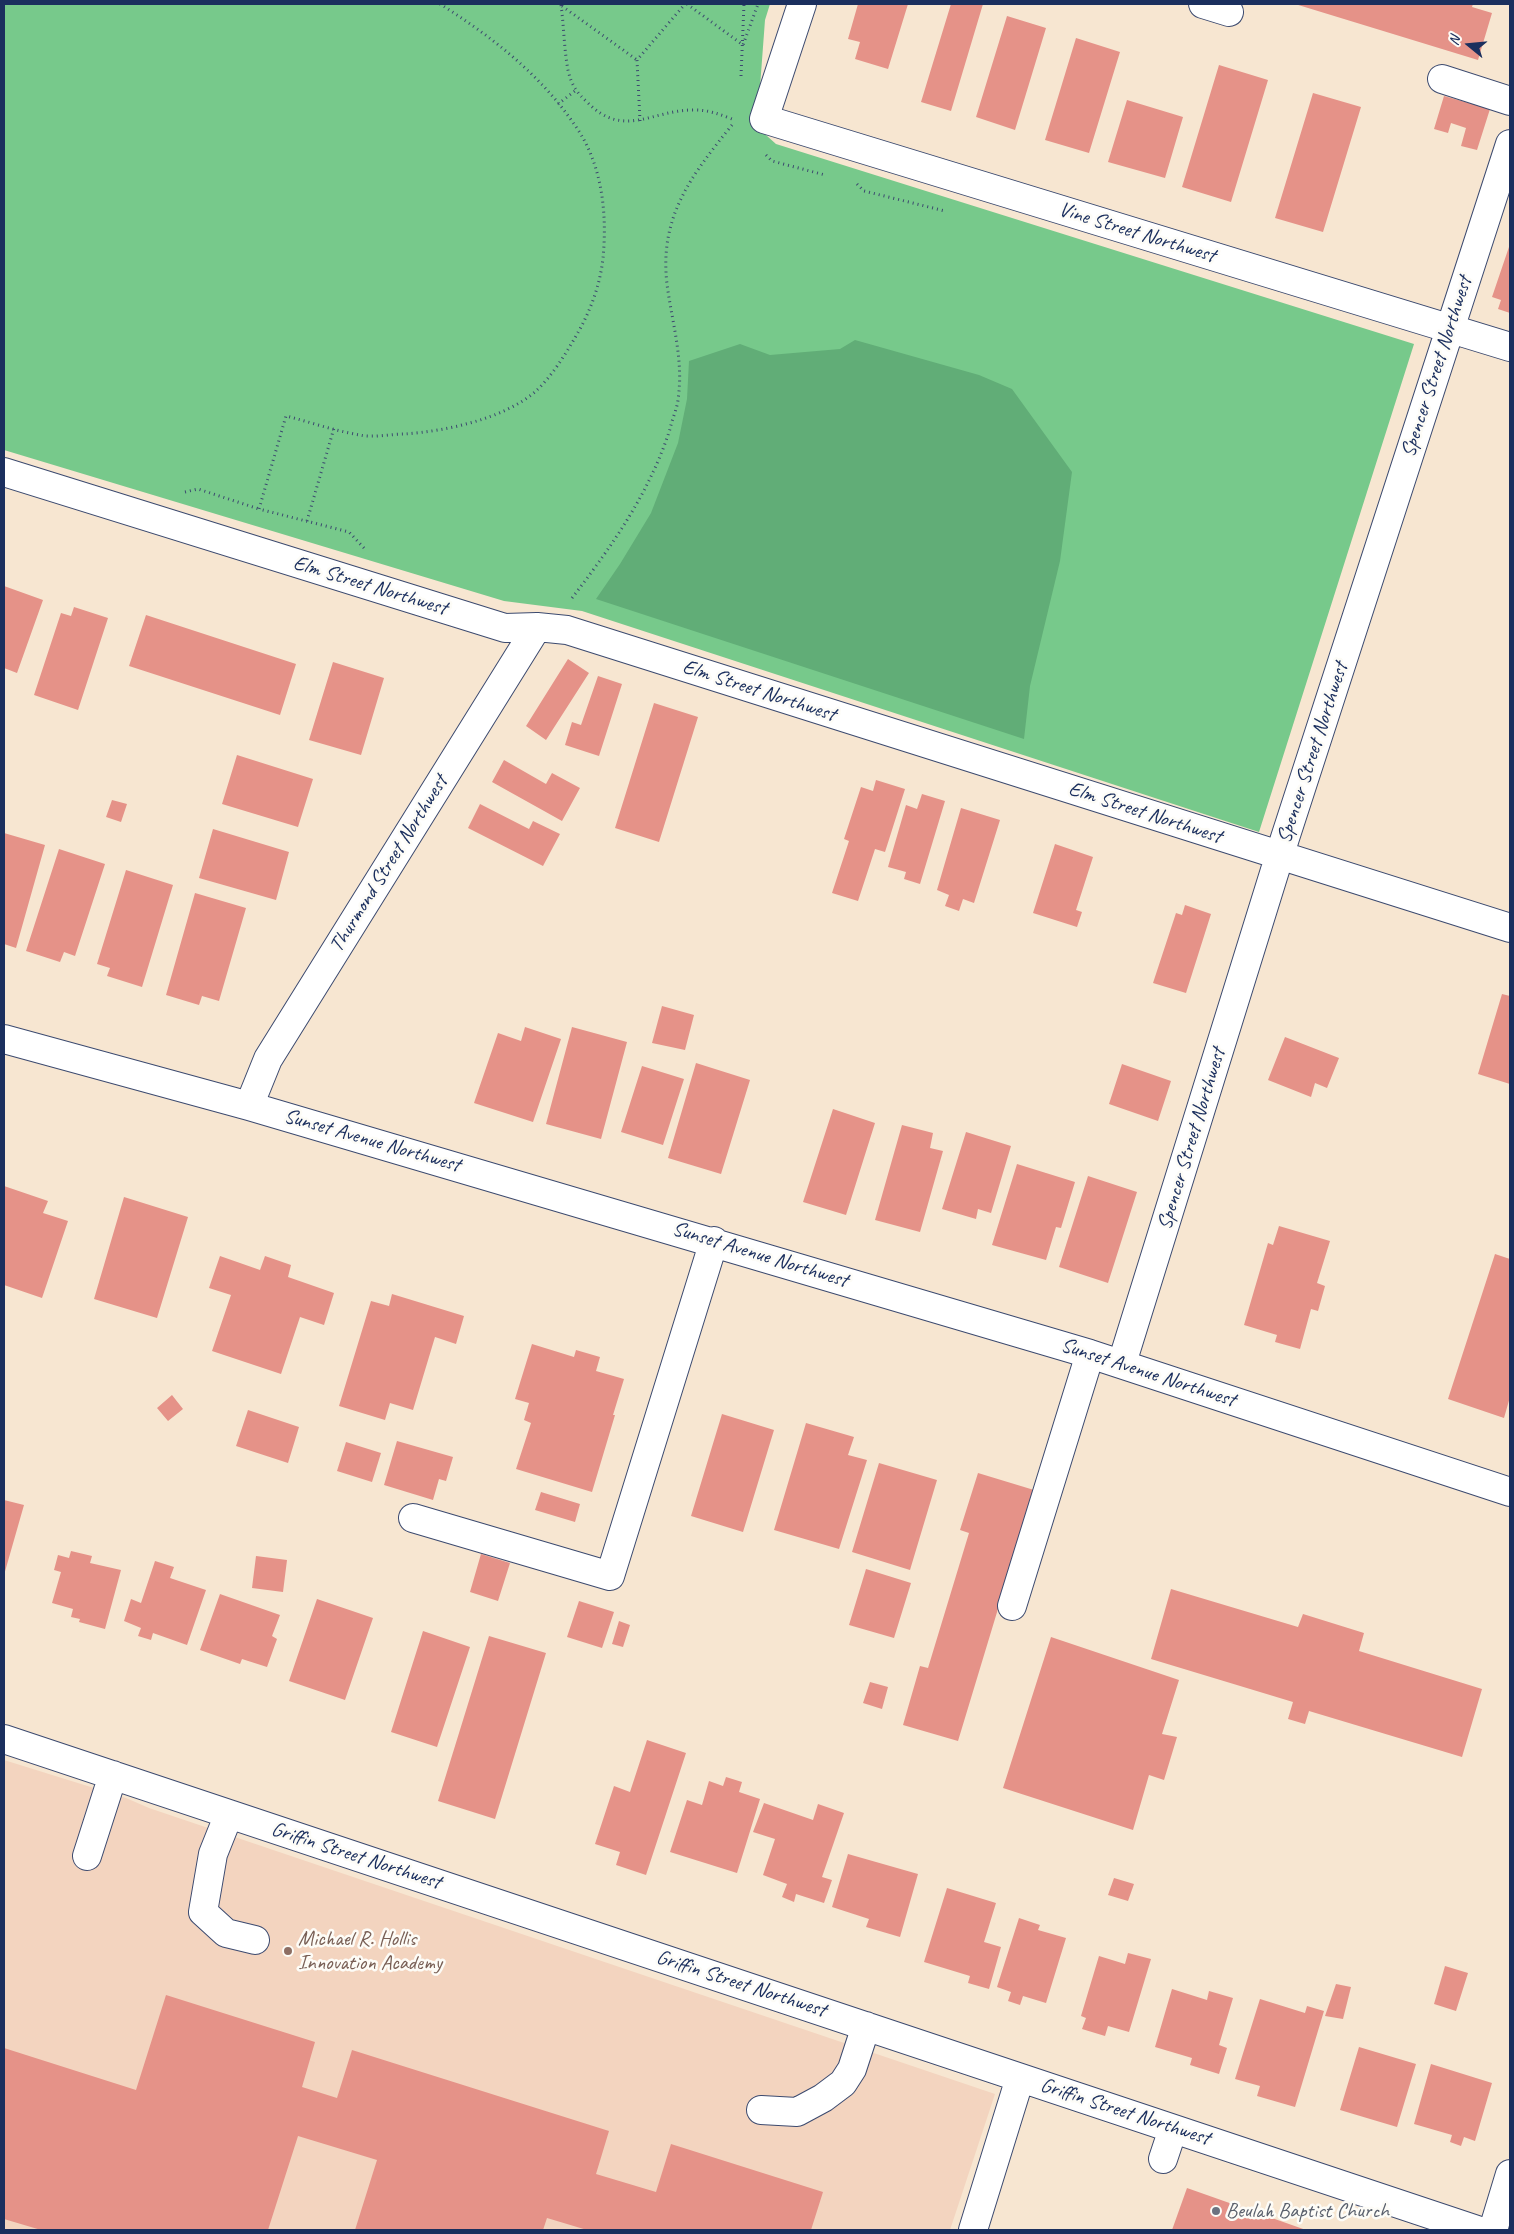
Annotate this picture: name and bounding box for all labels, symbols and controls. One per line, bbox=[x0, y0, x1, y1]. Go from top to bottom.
north arrow bbox=[1444, 20, 1494, 70]
text: N bbox=[1445, 34, 1464, 47]
street label: Vine Street Northwest bbox=[1056, 197, 1218, 269]
street label: Spencer Street Northwest bbox=[1396, 274, 1478, 460]
street label: Elm Street Northwest bbox=[290, 551, 450, 621]
street label: Elm Street Northwest bbox=[679, 654, 839, 728]
street label: Spencer Street Northwest bbox=[1272, 660, 1354, 846]
street label: Thurmond Street Northwest bbox=[324, 771, 454, 957]
street label: Elm Street Northwest bbox=[1065, 776, 1225, 850]
street label: Spencer Street Northwest bbox=[1152, 1045, 1232, 1233]
street label: Sunset Avenue Northwest bbox=[281, 1104, 463, 1178]
street label: Sunset Avenue Northwest bbox=[669, 1216, 851, 1294]
street label: Sunset Avenue Northwest bbox=[1057, 1333, 1239, 1413]
street label: Griffin Street Northwest bbox=[268, 1817, 444, 1895]
place label: Michael R. Hollis Innovation Academy bbox=[298, 1926, 442, 1976]
marker: Michael R. Hollis Innovation Academy bbox=[282, 1945, 294, 1957]
street label: Griffin Street Northwest bbox=[653, 1945, 829, 2023]
street label: Griffin Street Northwest bbox=[1037, 2073, 1213, 2151]
place label: Beulah Baptist Church bbox=[1226, 2198, 1389, 2224]
marker: Beulah Baptist Church bbox=[1210, 2205, 1222, 2217]

